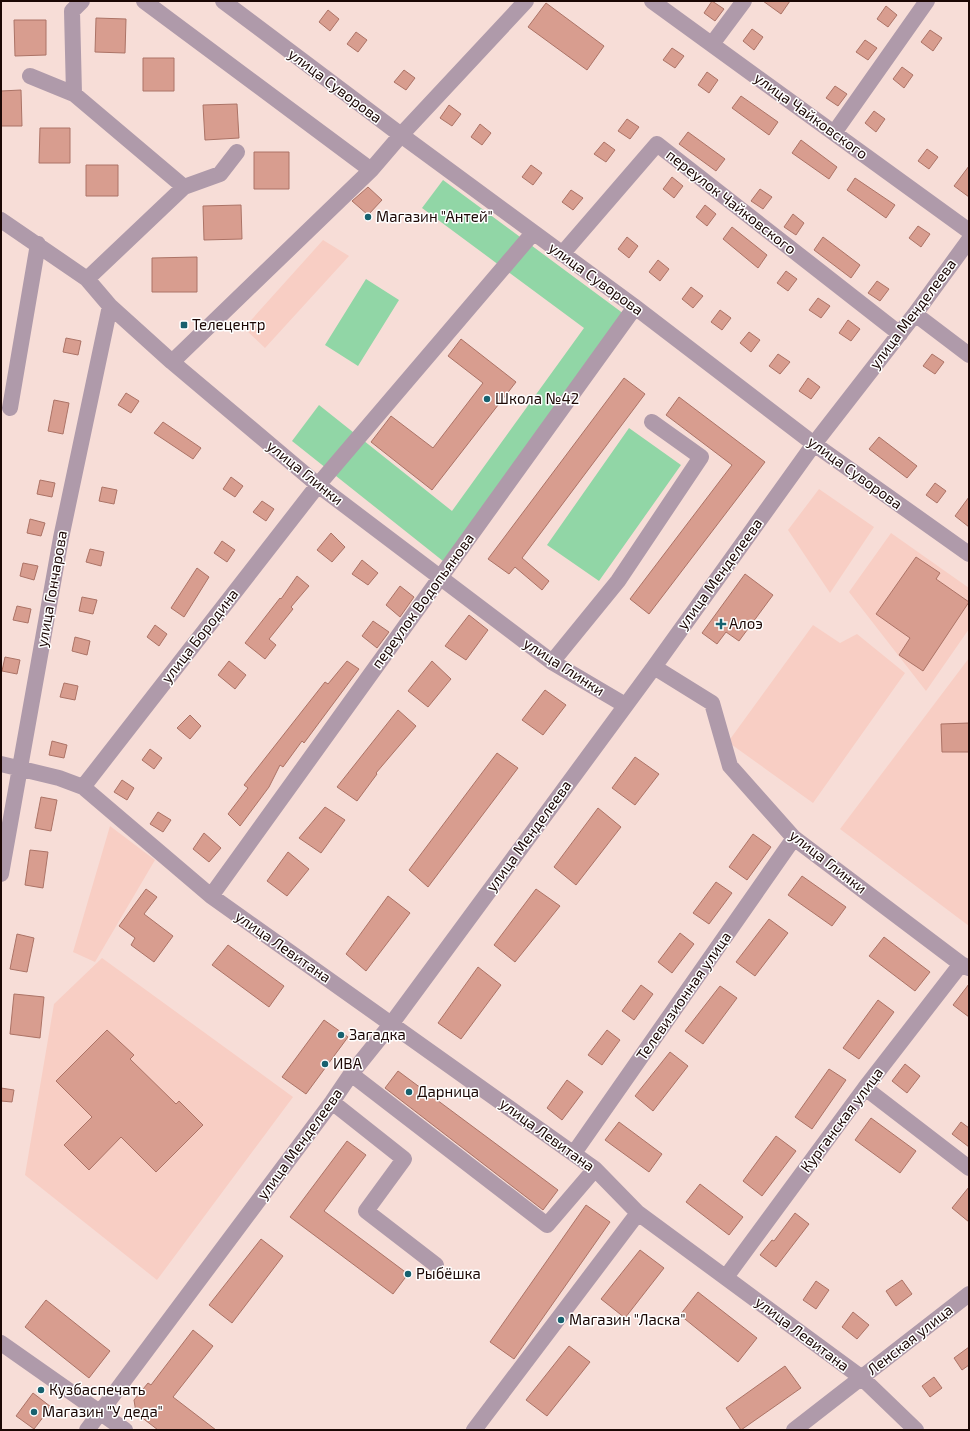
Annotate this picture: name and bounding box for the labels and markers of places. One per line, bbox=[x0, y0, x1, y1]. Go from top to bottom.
place label: Магазин "Антей" bbox=[376, 207, 493, 225]
marker: Магазин "Антей" bbox=[363, 212, 373, 222]
place label: Телецентр bbox=[192, 315, 265, 333]
marker: Телецентр bbox=[179, 320, 189, 330]
place label: Школа №42 bbox=[495, 389, 579, 407]
marker: Школа №42 bbox=[482, 394, 492, 404]
place label: Алоэ bbox=[729, 614, 763, 632]
marker: Алоэ bbox=[716, 619, 726, 629]
place label: Загадка bbox=[349, 1025, 406, 1043]
marker: Загадка bbox=[336, 1030, 346, 1040]
place label: ИВА bbox=[333, 1054, 363, 1072]
marker: ИВА bbox=[320, 1059, 330, 1069]
place label: Дарница bbox=[417, 1082, 479, 1100]
marker: Дарница bbox=[404, 1087, 414, 1097]
place label: Рыбёшка bbox=[416, 1264, 481, 1282]
marker: Рыбёшка bbox=[403, 1269, 413, 1279]
place label: Магазин "Ласка" bbox=[569, 1310, 686, 1328]
marker: Магазин "Ласка" bbox=[556, 1315, 566, 1325]
place label: Кузбаспечать bbox=[49, 1380, 146, 1399]
marker: Кузбаспечать bbox=[36, 1385, 46, 1395]
place label: Магазин "У деда" bbox=[42, 1402, 163, 1420]
marker: Магазин "У деда" bbox=[29, 1407, 39, 1417]

